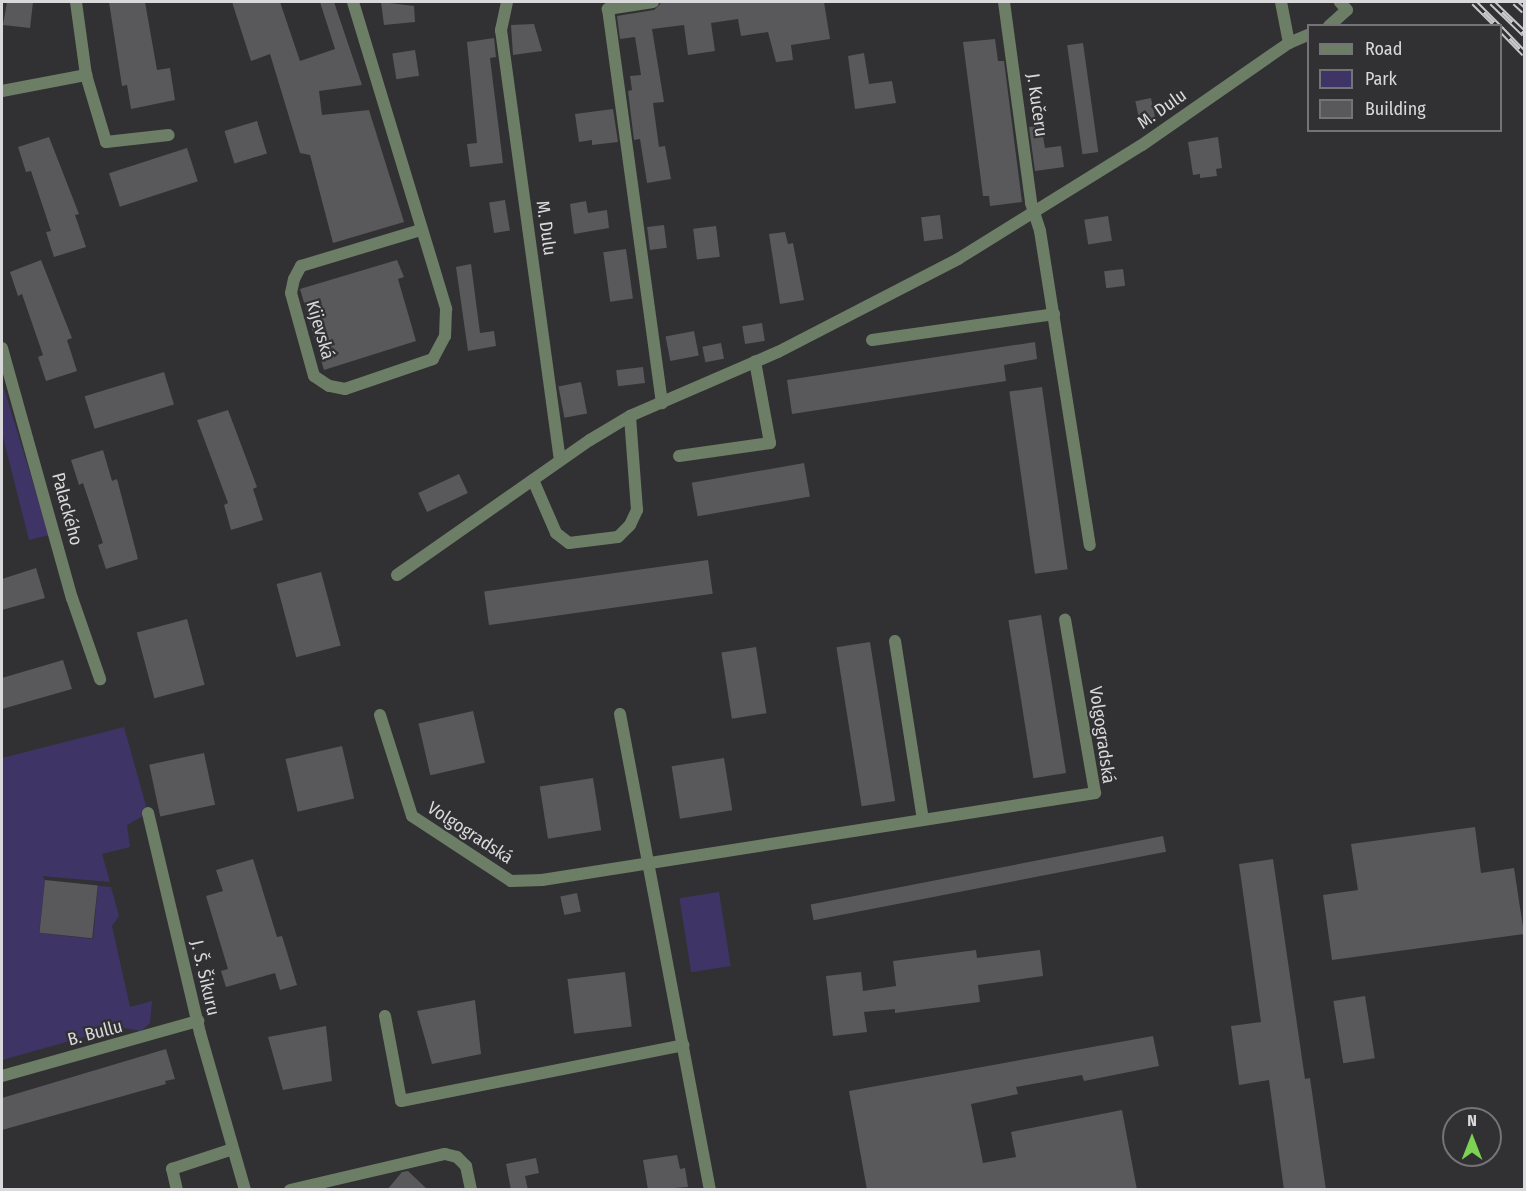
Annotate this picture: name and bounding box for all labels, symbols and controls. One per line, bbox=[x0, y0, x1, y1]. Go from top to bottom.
legend bbox=[1307, 24, 1502, 132]
text: Road bbox=[1365, 38, 1402, 60]
text: Park bbox=[1365, 68, 1397, 90]
street label: J. Kučeru bbox=[1022, 72, 1052, 138]
street label: M. Dulu bbox=[1133, 84, 1191, 134]
text: Building bbox=[1365, 98, 1426, 120]
street label: M. Dulu bbox=[531, 199, 561, 257]
street label: Kijevská bbox=[301, 298, 339, 362]
street label: Palackého bbox=[47, 470, 87, 548]
street label: Volgogradská bbox=[1084, 685, 1120, 785]
street label: Volgogradská bbox=[423, 797, 517, 869]
street label: J. Š. Šikuru bbox=[186, 938, 224, 1018]
street label: B. Bullu bbox=[65, 1015, 125, 1051]
north arrow bbox=[1442, 1107, 1502, 1167]
text: N bbox=[1467, 1111, 1477, 1130]

